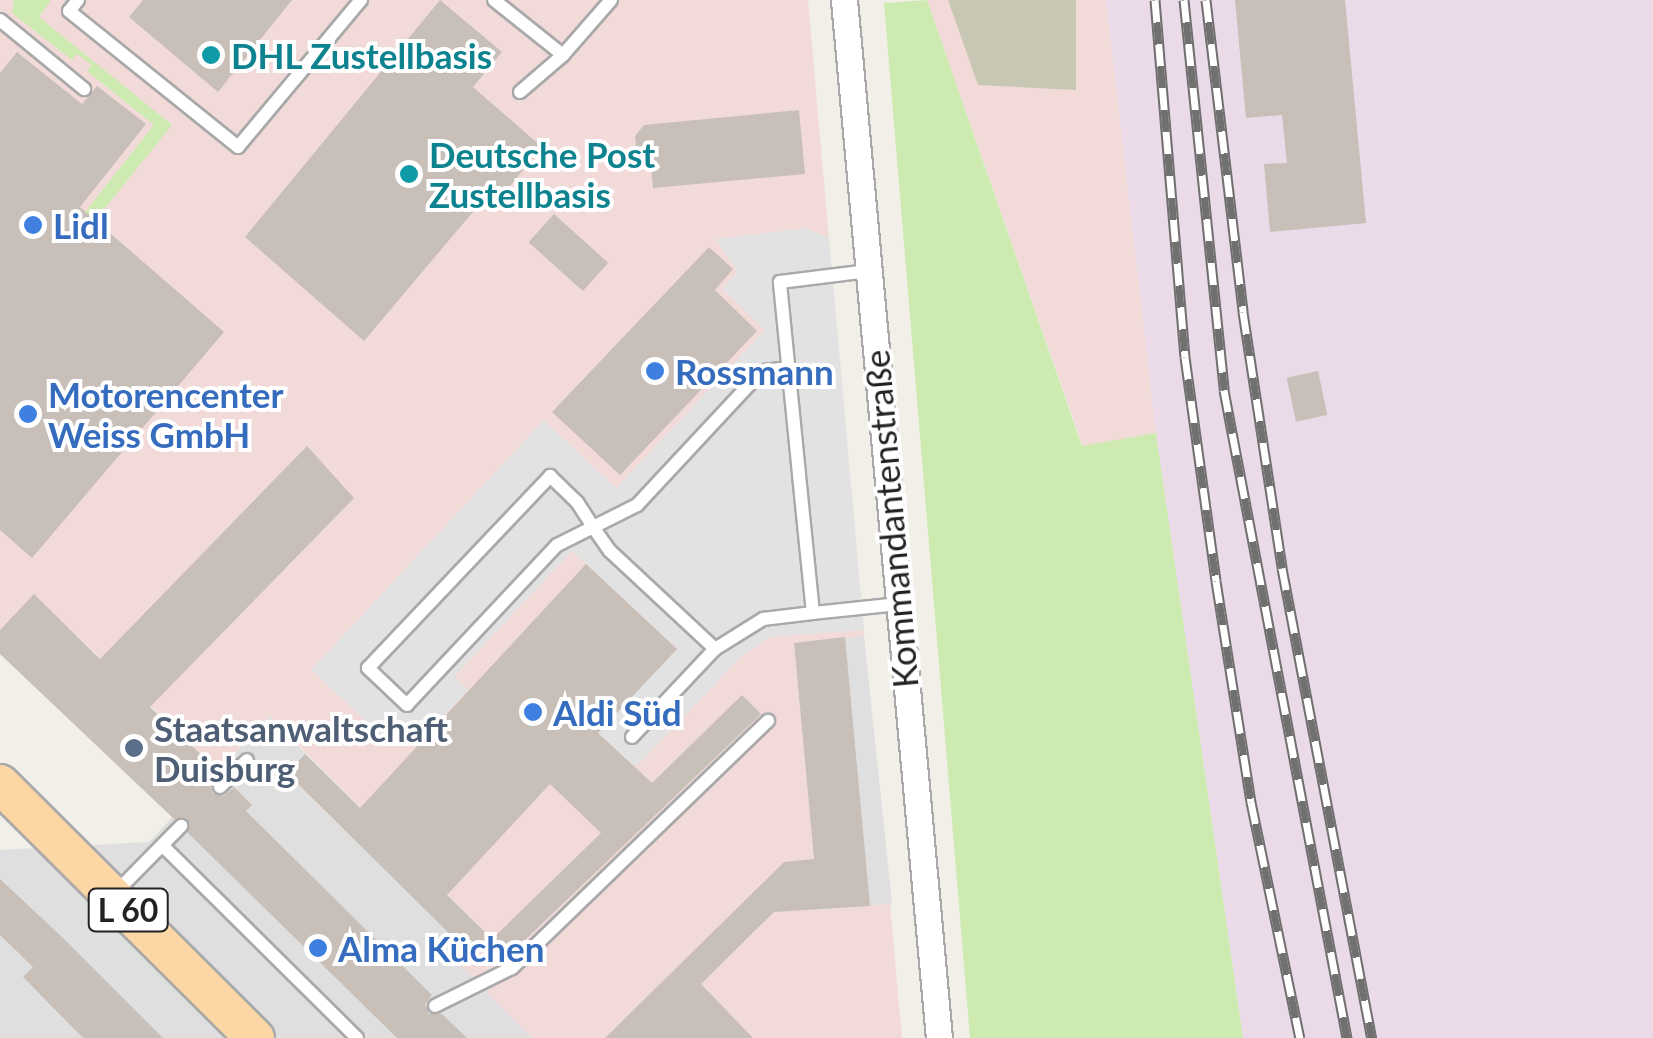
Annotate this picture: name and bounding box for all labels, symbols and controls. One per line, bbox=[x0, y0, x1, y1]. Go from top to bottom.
place label: DHL Zustellbasis bbox=[231, 34, 493, 76]
marker: DHL Zustellbasis bbox=[200, 44, 222, 66]
place label: Deutsche Post Zustellbasis bbox=[429, 133, 655, 215]
marker: Deutsche Post Zustellbasis bbox=[398, 163, 420, 185]
place label: Lidl bbox=[53, 204, 109, 246]
marker: Lidl bbox=[22, 214, 44, 236]
street label: Kommandantenstraße bbox=[854, 348, 926, 690]
place label: Rossmann bbox=[675, 350, 834, 392]
marker: Rossmann bbox=[644, 360, 666, 382]
place label: Motorencenter Weiss GmbH bbox=[48, 373, 284, 455]
marker: Motorencenter Weiss GmbH bbox=[17, 403, 39, 425]
place label: Aldi Süd bbox=[553, 691, 682, 733]
marker: Aldi Süd bbox=[522, 701, 544, 723]
place label: Staatsanwaltschaft Duisburg bbox=[154, 707, 448, 789]
marker: Staatsanwaltschaft Duisburg bbox=[123, 737, 145, 759]
road number: L 60 bbox=[86, 883, 170, 937]
place label: Alma Küchen bbox=[338, 927, 544, 969]
marker: Alma Küchen bbox=[307, 937, 329, 959]

